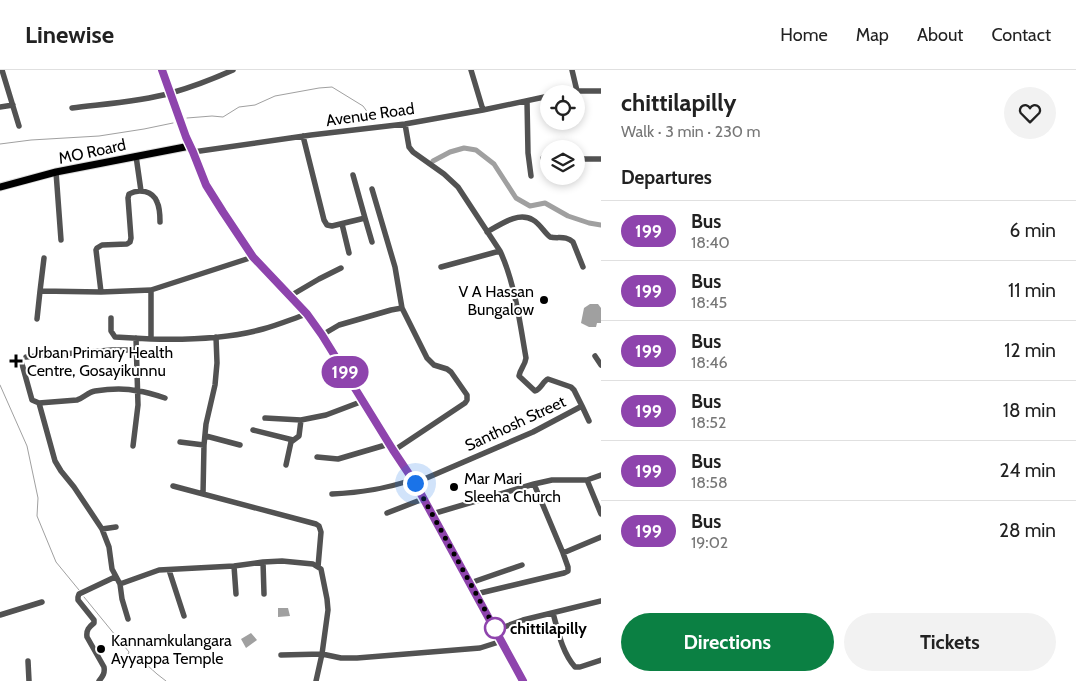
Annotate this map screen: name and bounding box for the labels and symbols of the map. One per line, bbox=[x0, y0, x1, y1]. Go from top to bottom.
street label: Avenue Road bbox=[325, 99, 415, 130]
street label: MO Roard bbox=[57, 135, 128, 168]
place label: V A Hassan Bungalow bbox=[458, 282, 534, 319]
marker: V A Hassan Bungalow bbox=[538, 294, 550, 306]
place label: Urban Primary Health Centre, Gosayikunnu bbox=[27, 343, 173, 380]
marker: Urban Primary Health Centre, Gosayikunnu bbox=[9, 354, 23, 368]
line badge: 199 bbox=[316, 356, 374, 388]
street label: Santhosh Street bbox=[462, 392, 569, 455]
place label: Mar Mari Sleeha Church bbox=[464, 469, 561, 506]
your location bbox=[403, 471, 428, 496]
marker: Mar Mari Sleeha Church bbox=[448, 481, 460, 493]
marker: chittilapilly bbox=[484, 617, 506, 639]
place label: chittilapilly bbox=[510, 619, 587, 638]
place label: Kannamkulangara Ayyappa Temple bbox=[111, 631, 232, 668]
marker: Kannamkulangara Ayyappa Temple bbox=[95, 643, 107, 655]

